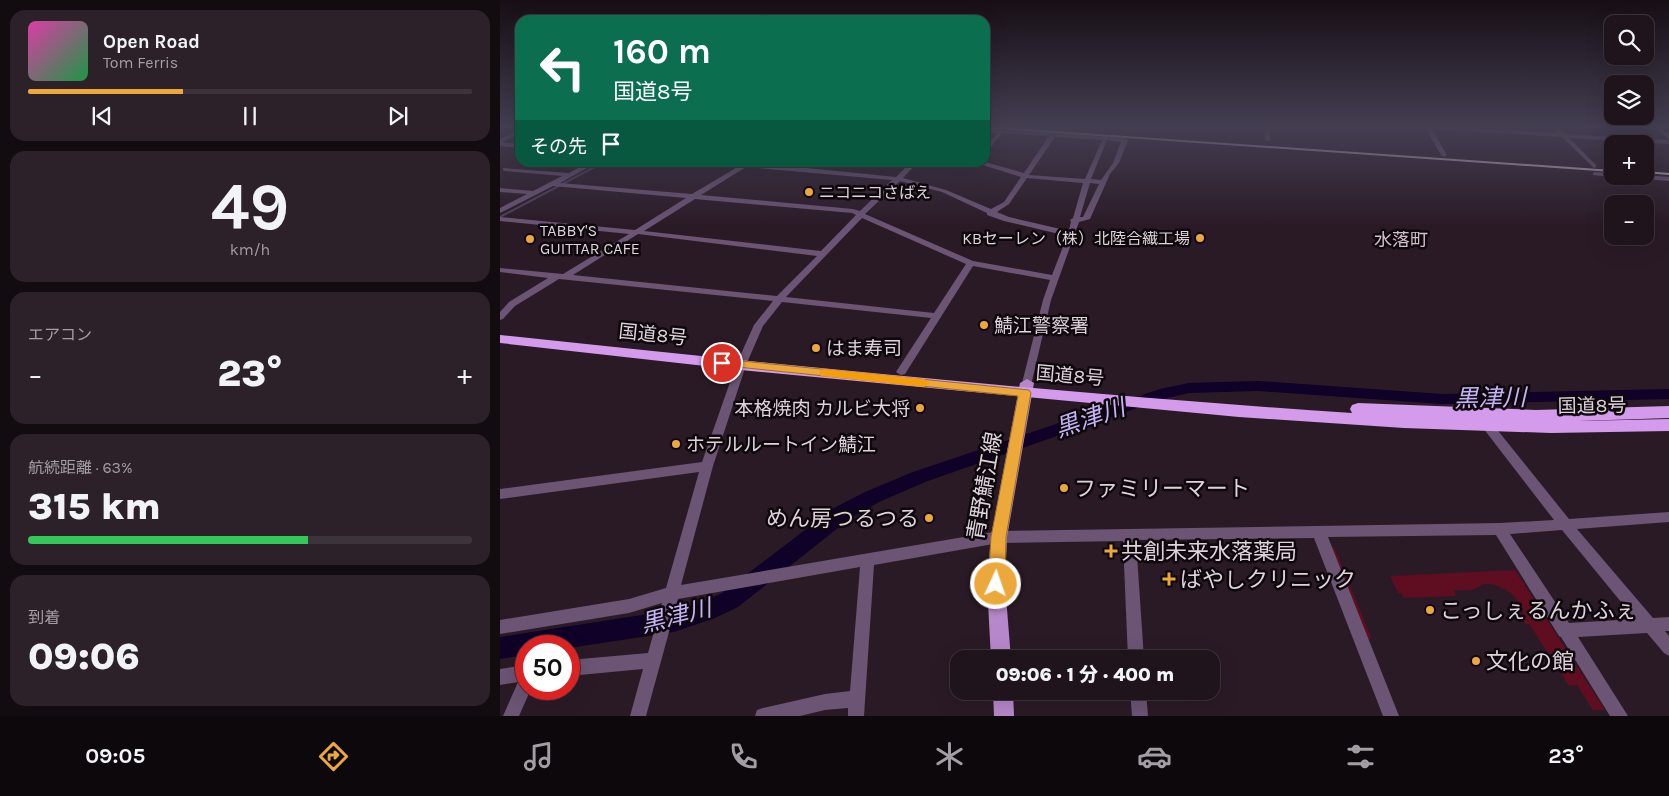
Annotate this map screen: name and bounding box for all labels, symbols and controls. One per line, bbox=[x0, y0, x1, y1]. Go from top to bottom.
map controls bbox=[1604, 15, 1654, 245]
button: search bbox=[1604, 15, 1654, 65]
text: Open Road bbox=[103, 31, 200, 53]
text: 160 m bbox=[613, 31, 711, 72]
icon: left bbox=[530, 35, 595, 100]
text: Tom Ferris bbox=[103, 53, 178, 72]
button: layers bbox=[1604, 75, 1654, 125]
text: 国道8号 bbox=[613, 79, 693, 105]
icon: previous bbox=[88, 102, 116, 130]
icon: pause bbox=[236, 102, 264, 130]
icon: next bbox=[384, 102, 412, 130]
icon: arrive bbox=[597, 130, 625, 158]
button: + bbox=[1604, 135, 1654, 185]
text: その先 bbox=[530, 136, 587, 158]
text: 49 bbox=[211, 169, 289, 245]
place label: ニコニコさばえ bbox=[819, 183, 931, 202]
marker: ニコニコさばえ bbox=[803, 186, 815, 198]
button: − bbox=[1604, 195, 1654, 245]
place label: TABBY'S GUITTAR CAFE bbox=[540, 221, 640, 258]
place label: KBセーレン（株）北陸合繊工場 bbox=[962, 229, 1190, 248]
district label: 水落町 bbox=[1374, 229, 1428, 251]
marker: KBセーレン（株）北陸合繊工場 bbox=[1194, 232, 1206, 244]
marker: TABBY'S GUITTAR CAFE bbox=[524, 233, 536, 245]
text: km/h bbox=[230, 240, 270, 259]
place label: 鯖江警察署 bbox=[994, 315, 1089, 337]
marker: 鯖江警察署 bbox=[978, 319, 990, 331]
street label: 国道8号 bbox=[618, 320, 688, 350]
text: エアコン bbox=[28, 325, 92, 344]
place label: はま寿司 bbox=[826, 338, 902, 360]
pin bbox=[701, 342, 743, 384]
marker: はま寿司 bbox=[810, 342, 822, 354]
icon: arrive bbox=[708, 349, 736, 377]
text: 23° bbox=[217, 351, 283, 396]
text: − bbox=[28, 358, 43, 391]
text: + bbox=[457, 358, 472, 391]
street label: 国道8号 bbox=[1035, 362, 1105, 390]
water label: 黒津川 bbox=[1454, 383, 1529, 413]
water label: 黒津川 bbox=[1051, 392, 1131, 443]
street label: 国道8号 bbox=[1557, 394, 1627, 418]
place label: 本格焼肉 カルビ大将 bbox=[734, 398, 910, 420]
marker: 本格焼肉 カルビ大将 bbox=[914, 402, 926, 414]
street label: 青野鯖江線 bbox=[963, 430, 1007, 543]
place label: ホテルルートイン鯖江 bbox=[686, 434, 876, 456]
marker: ホテルルートイン鯖江 bbox=[670, 438, 682, 450]
text: 航続距離 · 63% bbox=[28, 458, 133, 477]
place label: ファミリーマート bbox=[1074, 476, 1250, 502]
marker: ファミリーマート bbox=[1058, 482, 1070, 494]
text: 315 km bbox=[28, 484, 161, 529]
place label: めん房つるつる bbox=[766, 506, 919, 532]
marker: めん房つるつる bbox=[923, 512, 935, 524]
place label: 共創未来水落薬局 bbox=[1121, 539, 1297, 565]
marker: 共創未来水落薬局 bbox=[1105, 545, 1117, 557]
position arrow bbox=[969, 557, 1021, 609]
place label: ばやしクリニック bbox=[1180, 567, 1356, 593]
marker: ばやしクリニック bbox=[1162, 572, 1176, 586]
water label: 黒津川 bbox=[638, 593, 717, 638]
place label: こっしぇるんかふぇ bbox=[1440, 598, 1636, 624]
marker: こっしぇるんかふぇ bbox=[1424, 604, 1436, 616]
text: 到着 bbox=[28, 608, 60, 627]
text: 09:06 bbox=[28, 634, 140, 679]
speed limit sign: 50 bbox=[515, 635, 580, 700]
place label: 文化の館 bbox=[1486, 649, 1574, 675]
marker: 文化の館 bbox=[1470, 655, 1482, 667]
text: 09:06 · 1 分 · 400 m bbox=[996, 664, 1174, 686]
icon: directions bbox=[316, 739, 351, 774]
icon: music bbox=[521, 739, 556, 774]
icon: phone bbox=[726, 739, 761, 774]
icon: climate bbox=[932, 739, 967, 774]
icon: car bbox=[1137, 739, 1172, 774]
icon: filters bbox=[1343, 739, 1378, 774]
text: 09:05 bbox=[85, 743, 145, 769]
text: 23° bbox=[1548, 743, 1584, 769]

